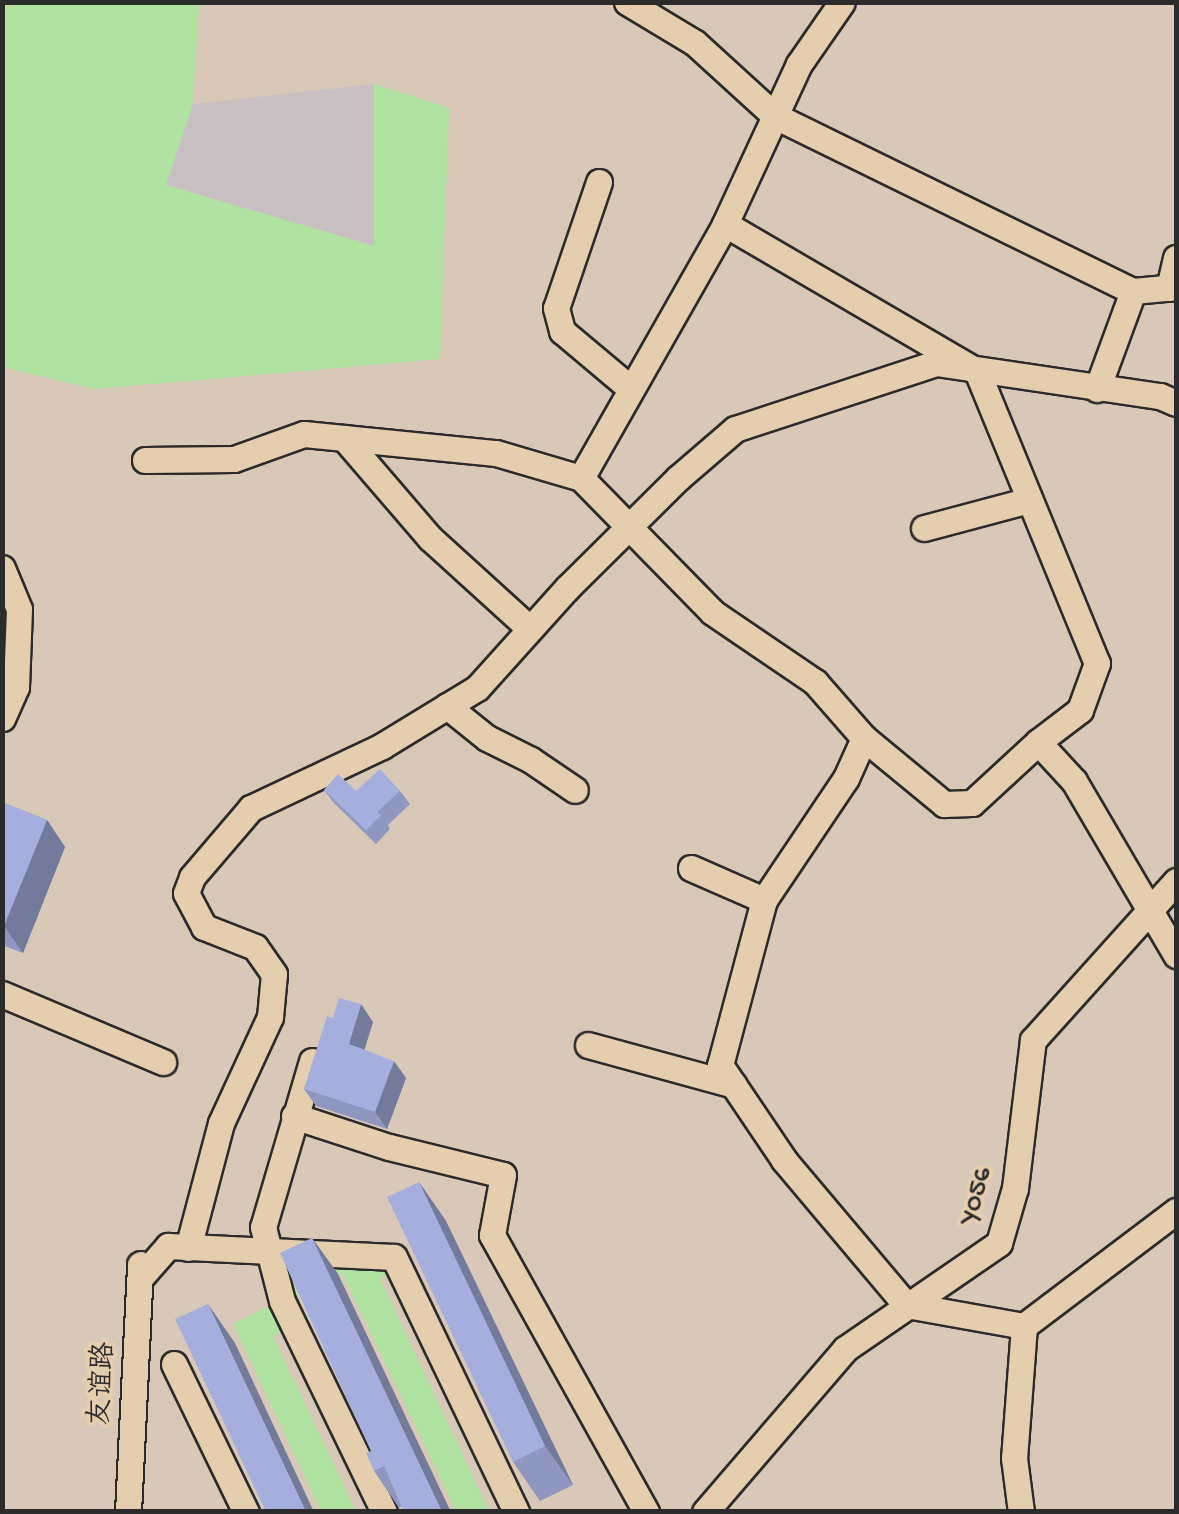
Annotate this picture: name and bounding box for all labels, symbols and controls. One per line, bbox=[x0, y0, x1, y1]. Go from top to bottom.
street label: Y056 bbox=[954, 1164, 1002, 1228]
street label: 友谊路 bbox=[85, 1341, 123, 1427]

